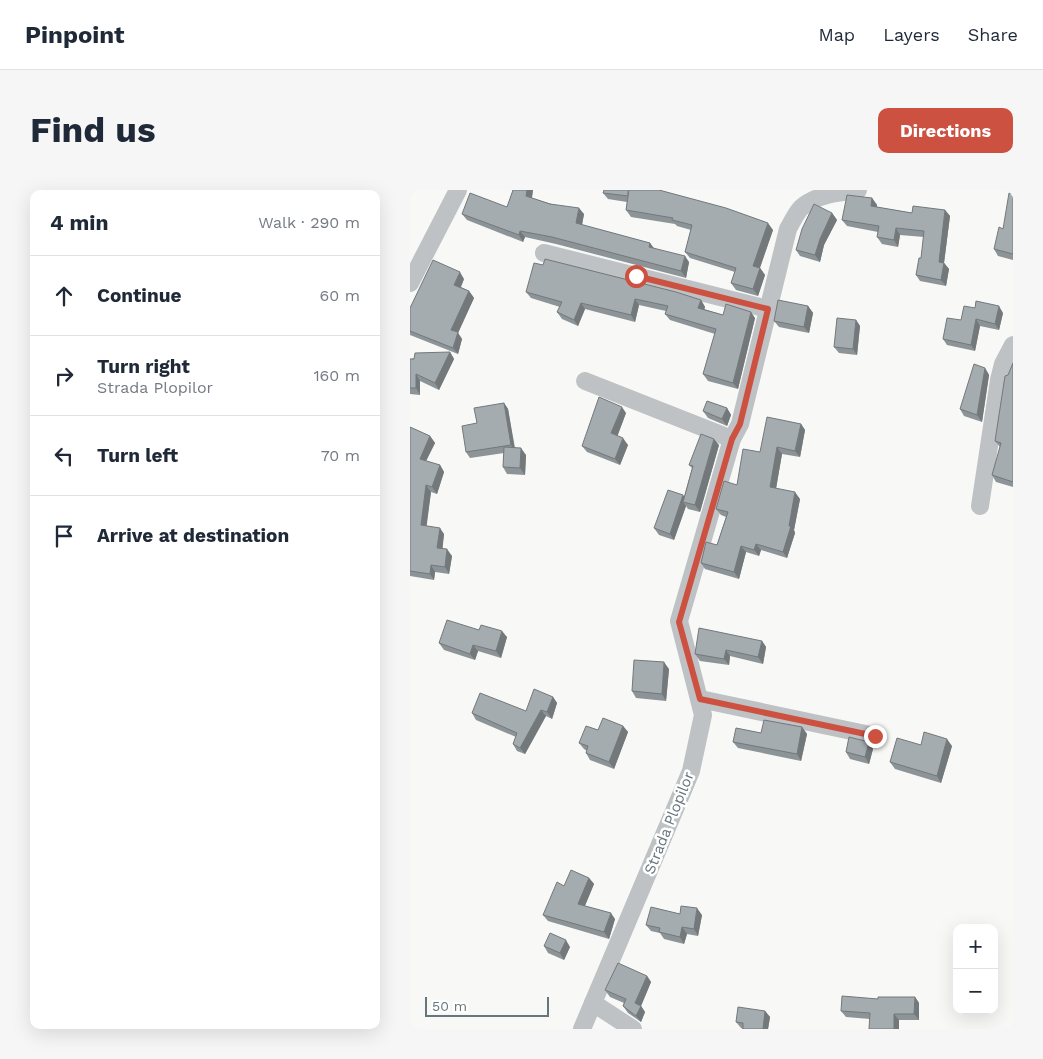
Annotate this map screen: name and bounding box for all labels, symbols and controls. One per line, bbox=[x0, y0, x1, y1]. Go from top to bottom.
text: Pinpoint bbox=[25, 21, 125, 49]
text: Map bbox=[818, 24, 855, 45]
text: Layers bbox=[883, 24, 940, 45]
text: Share bbox=[968, 24, 1018, 45]
button: Directions bbox=[878, 108, 1013, 153]
text: Find us bbox=[30, 109, 156, 151]
text: 4 min bbox=[50, 210, 108, 235]
text: Walk · 290 m bbox=[258, 213, 360, 232]
route start bbox=[625, 265, 648, 288]
icon: ahead bbox=[50, 282, 78, 310]
text: Continue bbox=[97, 284, 181, 307]
text: 60 m bbox=[320, 286, 360, 305]
text: Turn right bbox=[97, 355, 190, 378]
icon: right bbox=[50, 362, 78, 390]
text: 160 m bbox=[313, 366, 360, 385]
text: Strada Plopilor bbox=[97, 378, 213, 397]
icon: left bbox=[50, 442, 78, 470]
text: Turn left bbox=[97, 444, 178, 467]
text: 70 m bbox=[321, 446, 360, 465]
icon: arrive bbox=[50, 522, 78, 550]
text: Arrive at destination bbox=[97, 524, 289, 547]
route end bbox=[864, 725, 887, 748]
street label: Strada Plopilor bbox=[640, 769, 698, 877]
map controls bbox=[953, 924, 998, 1014]
button: + bbox=[953, 924, 998, 969]
button: − bbox=[953, 969, 998, 1014]
scale bar bbox=[425, 994, 549, 1017]
text: 50 m bbox=[432, 998, 467, 1014]

